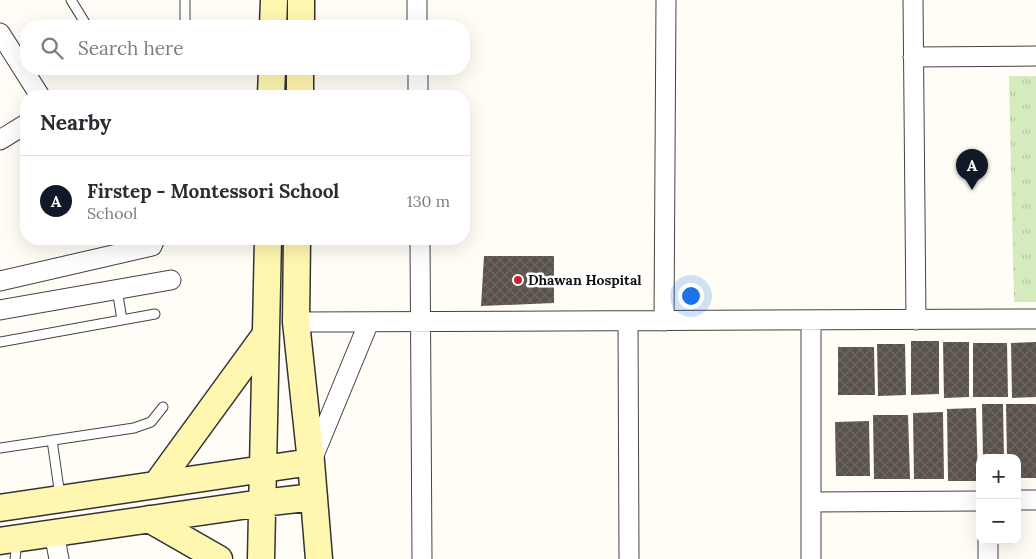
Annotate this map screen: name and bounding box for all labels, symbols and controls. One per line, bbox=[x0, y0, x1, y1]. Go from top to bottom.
search box bbox=[20, 20, 470, 75]
icon: search bbox=[38, 34, 66, 62]
text: Search here bbox=[78, 36, 184, 60]
text: Nearby bbox=[40, 109, 111, 136]
pin: A bbox=[956, 149, 988, 190]
text: Firstep - Montessori School bbox=[87, 179, 339, 203]
text: A bbox=[51, 191, 61, 211]
text: 130 m bbox=[407, 191, 450, 211]
text: School bbox=[87, 203, 137, 223]
place label: Dhawan Hospital bbox=[528, 271, 642, 289]
marker: Dhawan Hospital bbox=[512, 274, 524, 286]
your location bbox=[678, 283, 704, 309]
map controls bbox=[976, 454, 1021, 544]
button: + bbox=[976, 454, 1021, 499]
button: − bbox=[976, 499, 1021, 544]

